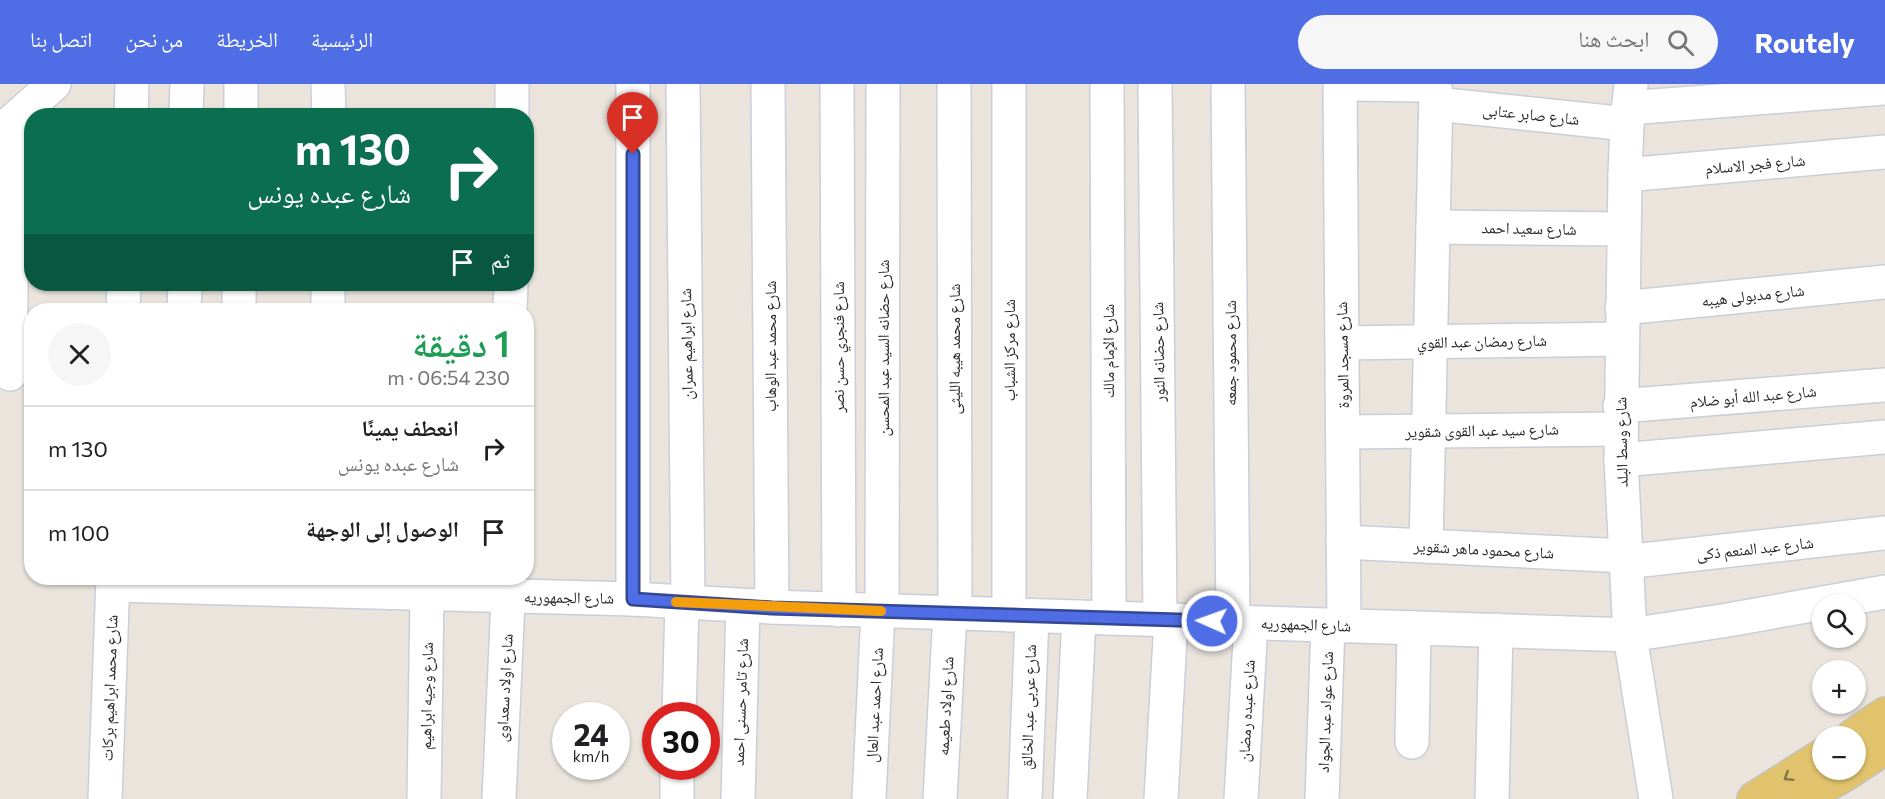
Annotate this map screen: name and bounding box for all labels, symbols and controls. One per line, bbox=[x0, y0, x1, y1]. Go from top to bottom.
search box bbox=[1298, 15, 1718, 69]
text: ابحث هنا bbox=[1578, 25, 1649, 52]
text: Routely bbox=[1754, 25, 1855, 59]
text: اتصل بنا bbox=[30, 26, 92, 51]
text: من نحن bbox=[125, 26, 183, 51]
text: الخريطة bbox=[216, 26, 278, 51]
text: الرئيسية bbox=[311, 26, 373, 51]
icon: search bbox=[1664, 26, 1697, 59]
pin bbox=[607, 92, 658, 154]
street label: شارع صابر عتابى bbox=[1481, 99, 1580, 130]
icon: arrive bbox=[616, 101, 649, 134]
text: 130 m bbox=[295, 122, 411, 174]
icon: right bbox=[432, 132, 510, 210]
street label: شارع فجر الاسلام bbox=[1704, 150, 1806, 179]
text: شارع عبده يونس bbox=[247, 176, 411, 209]
street label: شارع سعيد احمد bbox=[1481, 217, 1577, 240]
icon: arrive bbox=[446, 246, 479, 279]
text: ثم bbox=[491, 246, 510, 273]
street label: شارع حضانه السيد عبد المحسن bbox=[873, 260, 894, 436]
street label: شارع محمد عبد الوهاب bbox=[760, 280, 781, 412]
street label: شارع مدبولى هيبه bbox=[1700, 280, 1806, 311]
street label: شارع فنجري حسن نصر bbox=[828, 281, 851, 414]
street label: شارع محمد هيبه الليثى bbox=[944, 283, 965, 415]
street label: شارع ابراهيم عمران bbox=[675, 288, 698, 400]
street label: شارع مركز الشباب bbox=[999, 299, 1020, 401]
street label: شارع محمود جمعه bbox=[1220, 300, 1241, 406]
street label: شارع مسجد المروة bbox=[1331, 301, 1354, 409]
street label: شارع حضانه النور bbox=[1147, 302, 1170, 403]
street label: شارع الإمام مالك bbox=[1098, 304, 1119, 398]
text: 1 دقيقة bbox=[412, 320, 510, 364]
button: close bbox=[48, 323, 111, 386]
street label: شارع رمضان عبد القوي bbox=[1417, 330, 1547, 355]
text: 230 m · 06:54 bbox=[387, 365, 510, 389]
street label: شارع عبد الله أبو ضلام bbox=[1689, 380, 1817, 413]
street label: شارع وسط البلد bbox=[1610, 397, 1633, 487]
text: انعطف يمينًا bbox=[361, 414, 459, 441]
street label: شارع سيد عبد القوى شقوير bbox=[1404, 419, 1559, 442]
icon: right bbox=[477, 432, 510, 465]
text: 130 m bbox=[48, 435, 108, 462]
text: شارع عبده يونس bbox=[338, 451, 459, 475]
text: الوصول إلى الوجهة bbox=[306, 515, 459, 542]
icon: arrive bbox=[477, 516, 510, 549]
text: 100 m bbox=[48, 519, 110, 546]
street label: شارع عبد المنعم ذكى bbox=[1695, 532, 1815, 565]
street label: شارع محمود ماهر شقوير bbox=[1412, 535, 1555, 564]
street label: شارع الجمهوريه bbox=[524, 586, 614, 609]
position arrow bbox=[1180, 589, 1244, 653]
map controls bbox=[1812, 594, 1866, 780]
button: search bbox=[1812, 594, 1866, 648]
street label: شارع الجمهوريه bbox=[1260, 612, 1352, 637]
street label: شارع محمد ابراهيم بركات bbox=[96, 614, 123, 762]
street label: شارع اولاد سعداوى bbox=[491, 633, 518, 743]
street label: شارع تامر حسنى احمد bbox=[728, 638, 753, 766]
street label: شارع وجيه ابراهيم bbox=[415, 642, 438, 750]
street label: شارع عربى عبد الخالق bbox=[1016, 644, 1041, 770]
street label: شارع احمد عبد العال bbox=[861, 647, 888, 763]
street label: شارع عواد عبد الجواد bbox=[1313, 651, 1338, 773]
street label: شارع اولاد طعيمه bbox=[932, 656, 959, 756]
street label: شارع عبده رمضان bbox=[1233, 659, 1260, 763]
button: + bbox=[1812, 660, 1866, 714]
speed limit sign: 30 bbox=[642, 702, 720, 780]
text: 24 bbox=[573, 715, 609, 752]
button: − bbox=[1812, 726, 1866, 780]
text: km/h bbox=[573, 747, 609, 765]
one-way arrow bbox=[1784, 770, 1794, 782]

